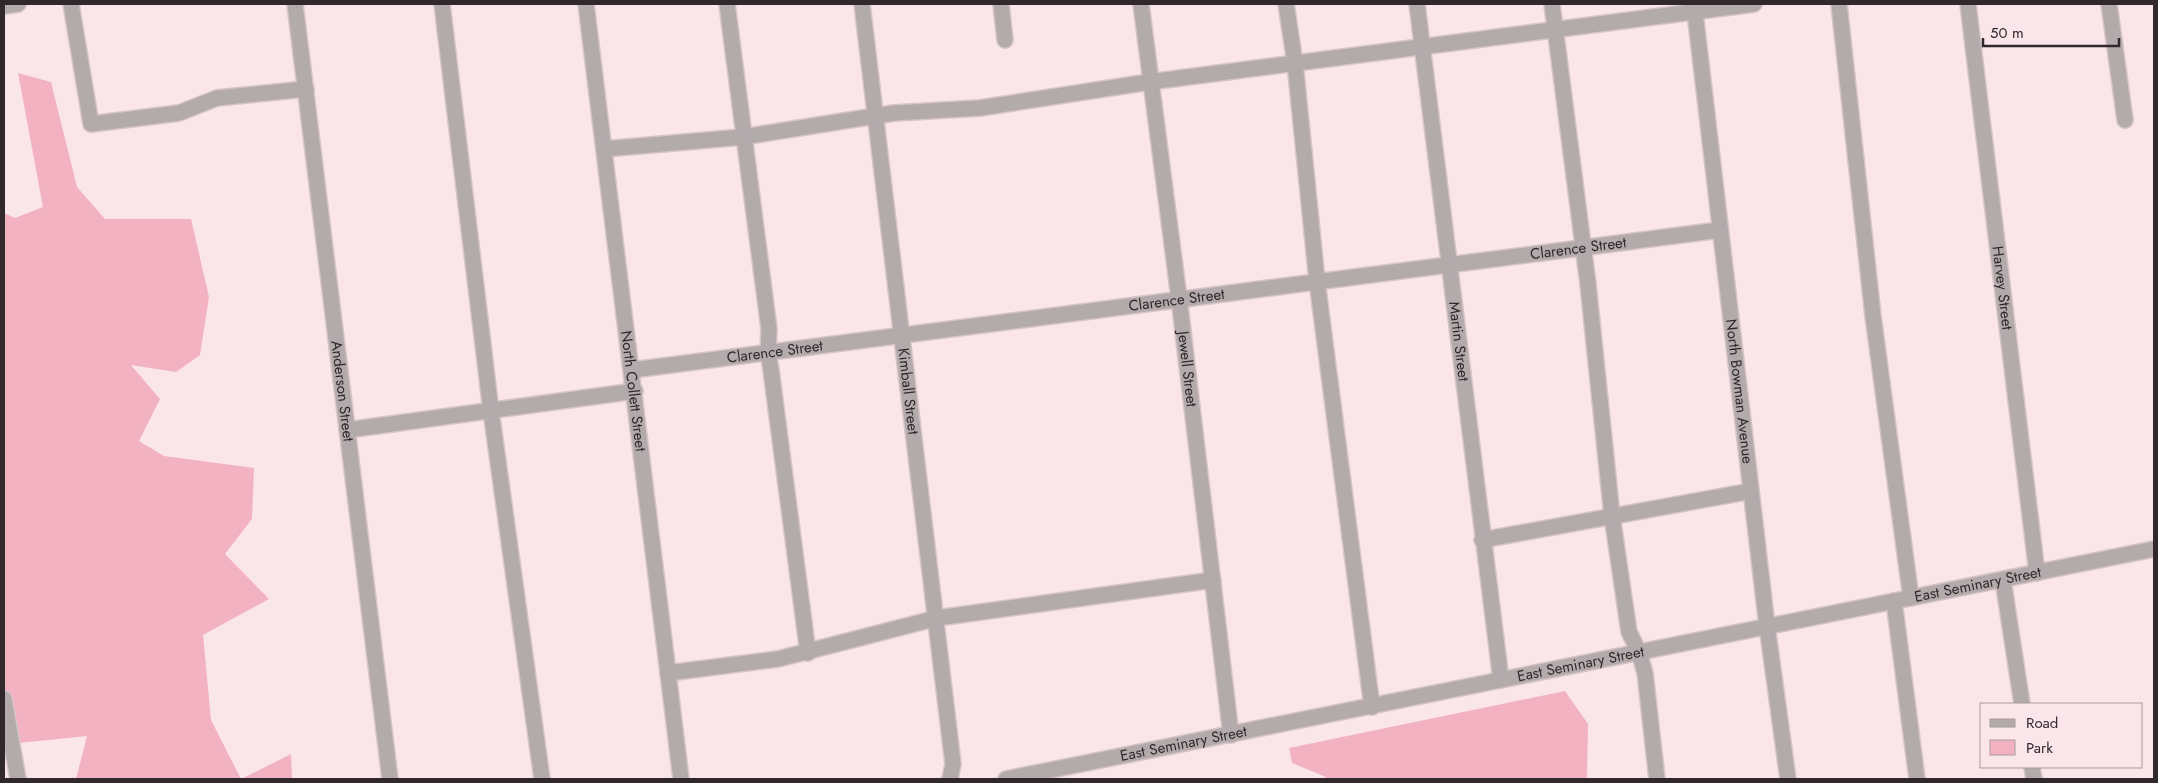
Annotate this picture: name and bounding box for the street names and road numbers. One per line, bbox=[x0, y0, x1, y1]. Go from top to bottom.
street label: Clarence Street bbox=[1529, 231, 1628, 265]
street label: Harvey Street bbox=[1986, 245, 2018, 332]
street label: Clarence Street bbox=[1127, 283, 1226, 317]
street label: Martin Street bbox=[1443, 300, 1475, 383]
street label: North Bowman Avenue bbox=[1720, 318, 1759, 465]
street label: Jewell Street bbox=[1172, 328, 1203, 409]
street label: North Collett Street bbox=[615, 329, 652, 453]
street label: Clarence Street bbox=[725, 334, 825, 369]
street label: Anderson Street bbox=[325, 339, 360, 443]
street label: Kimball Street bbox=[892, 347, 925, 436]
street label: East Seminary Street bbox=[1912, 561, 2043, 608]
street label: East Seminary Street bbox=[1515, 640, 1646, 687]
street label: East Seminary Street bbox=[1118, 720, 1249, 767]

